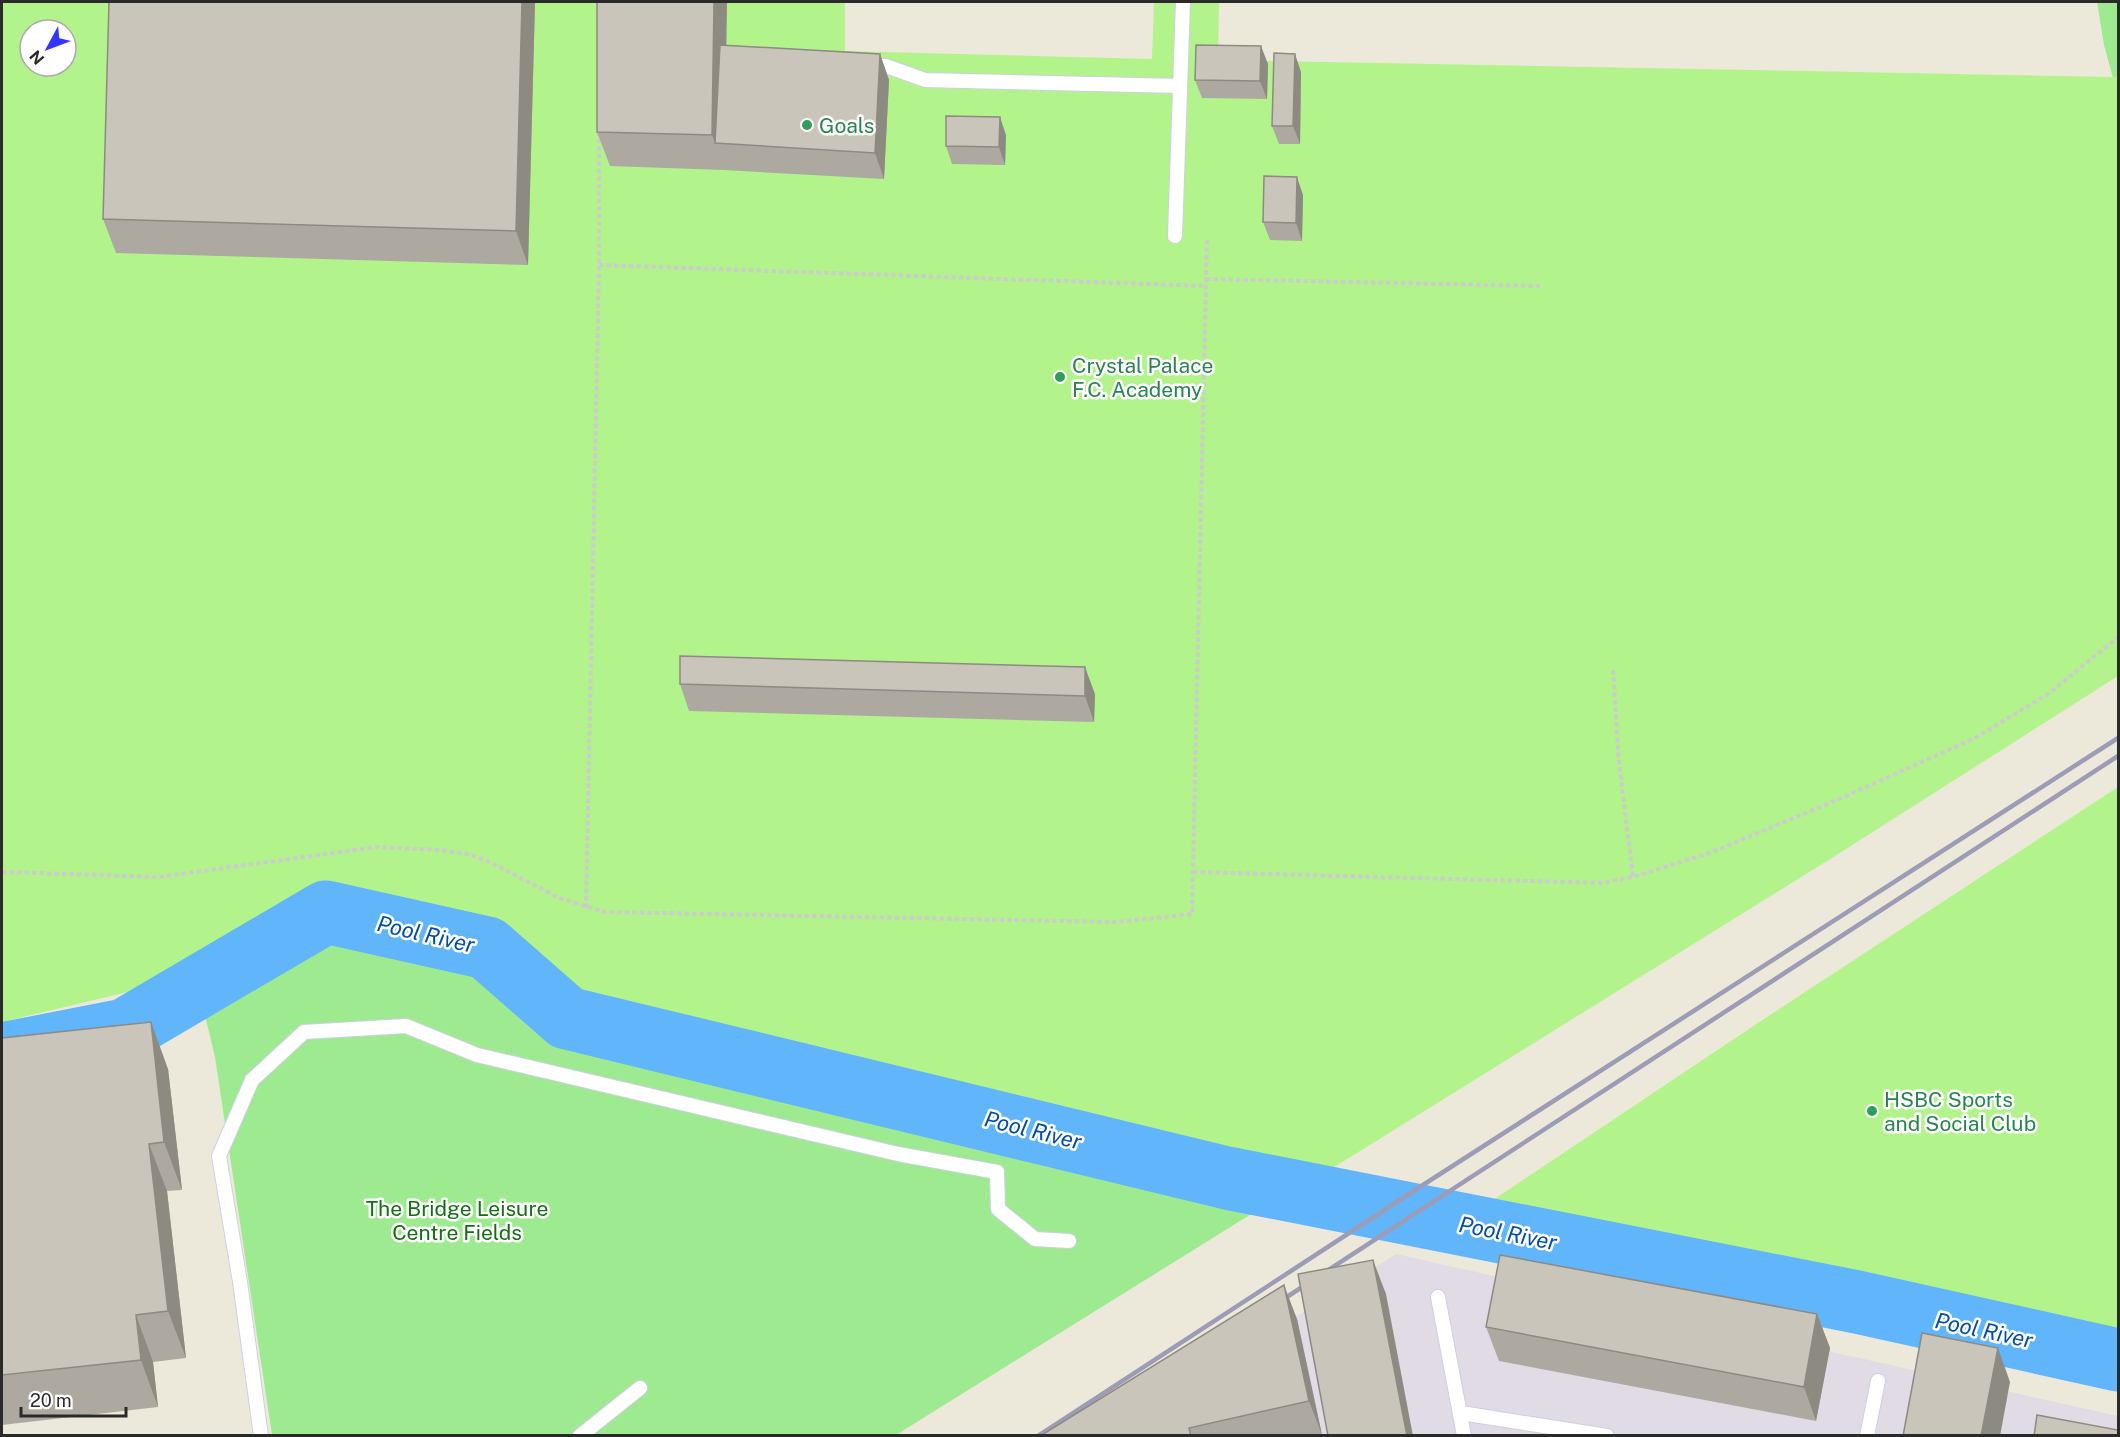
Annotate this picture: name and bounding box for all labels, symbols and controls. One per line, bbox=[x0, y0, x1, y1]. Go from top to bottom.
north arrow bbox=[18, 18, 78, 78]
text: N bbox=[26, 47, 48, 68]
place label: Goals bbox=[819, 113, 874, 138]
marker: Goals bbox=[800, 118, 814, 132]
place label: Crystal Palace F.C. Academy bbox=[1072, 353, 1213, 402]
marker: Crystal Palace F.C. Academy bbox=[1053, 370, 1067, 384]
water label: Pool River bbox=[375, 910, 478, 958]
place label: HSBC Sports and Social Club bbox=[1884, 1087, 2036, 1136]
marker: HSBC Sports and Social Club bbox=[1865, 1104, 1879, 1118]
water label: Pool River bbox=[982, 1105, 1085, 1155]
park label: The Bridge Leisure Centre Fields bbox=[366, 1196, 548, 1245]
water label: Pool River bbox=[1457, 1211, 1560, 1255]
water label: Pool River bbox=[1933, 1307, 2036, 1353]
scale bar bbox=[21, 1380, 126, 1418]
text: 20 m bbox=[30, 1390, 72, 1411]

